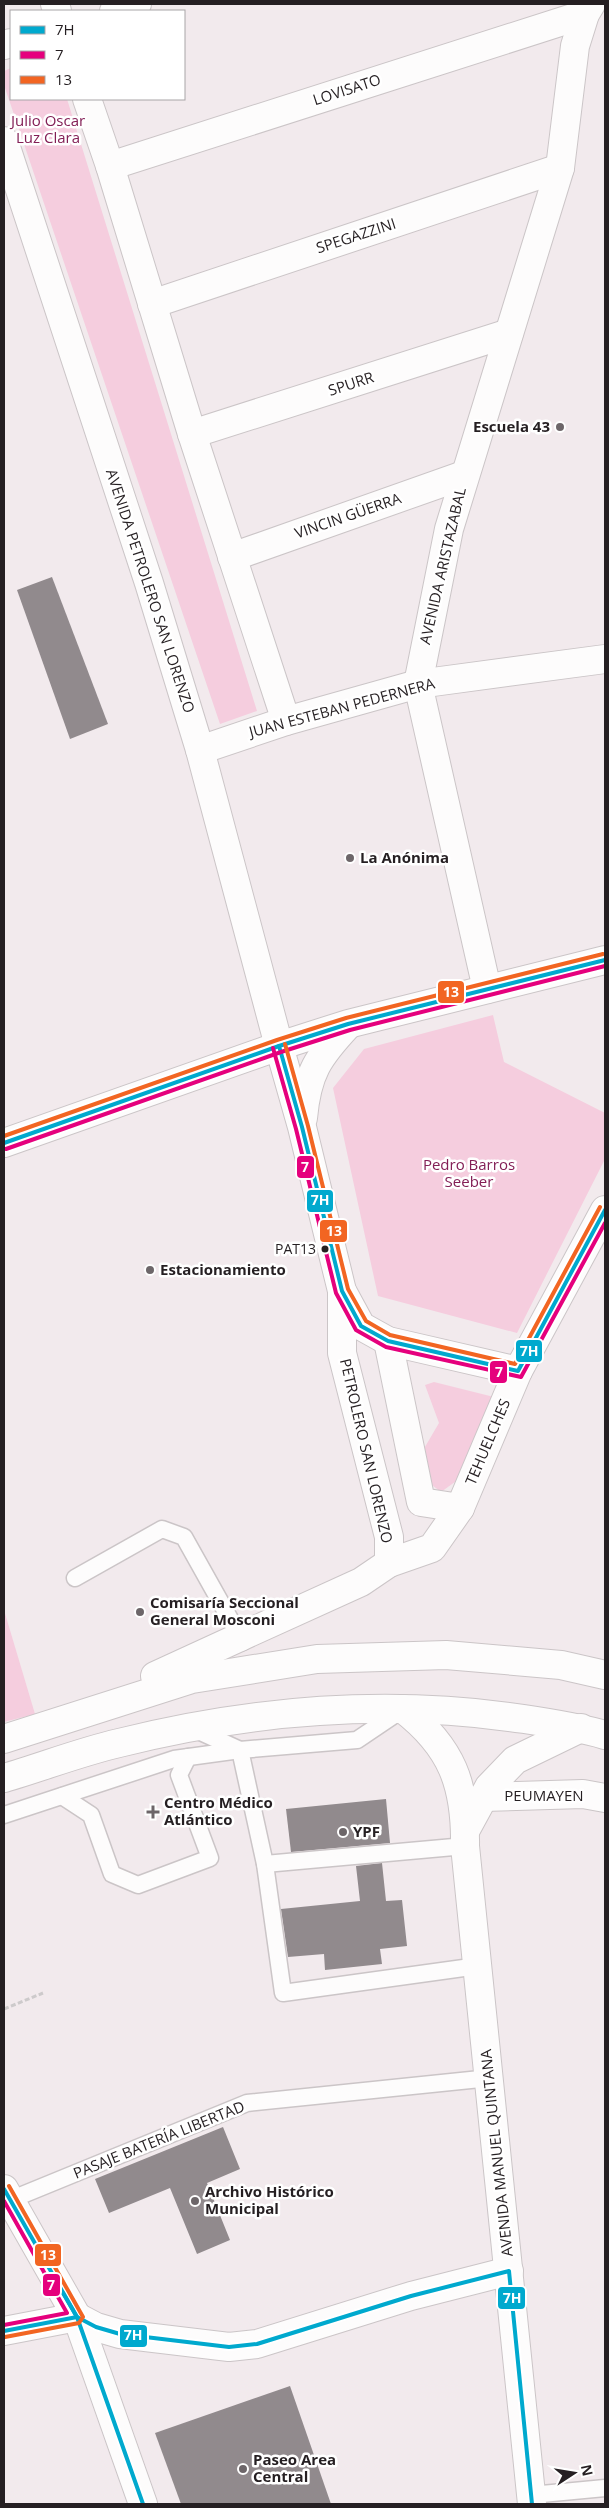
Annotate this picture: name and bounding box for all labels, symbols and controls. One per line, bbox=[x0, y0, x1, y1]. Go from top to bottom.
legend bbox=[10, 10, 185, 100]
text: 7H bbox=[55, 19, 75, 39]
text: 7 bbox=[55, 44, 64, 64]
text: 13 bbox=[55, 69, 72, 89]
street label: LOVISATO bbox=[310, 69, 383, 109]
park label: Julio Oscar Luz Clara bbox=[9, 110, 85, 147]
street label: SPEGAZZINI bbox=[313, 213, 398, 257]
street label: SPURR bbox=[325, 366, 377, 400]
place label: Escuela 43 bbox=[473, 416, 550, 436]
marker: Escuela 43 bbox=[554, 421, 566, 433]
street label: AVENIDA PETROLERO SAN LORENZO bbox=[102, 466, 200, 715]
street label: AVENIDA ARISTAZABAL bbox=[414, 485, 470, 646]
street label: VINCIN GÜERRA bbox=[292, 487, 404, 543]
street label: JUAN ESTEBAN PEDERNERA bbox=[245, 672, 437, 742]
place label: La Anónima bbox=[360, 847, 449, 867]
marker: La Anónima bbox=[344, 852, 356, 864]
line badge: 13 bbox=[437, 980, 465, 1004]
text: 13 bbox=[443, 982, 459, 1001]
park label: Pedro Barros Seeber bbox=[423, 1154, 515, 1191]
line badge: 7 bbox=[296, 1155, 315, 1179]
text: 7 bbox=[301, 1157, 309, 1176]
line badge: 7H bbox=[306, 1189, 334, 1213]
text: 7H bbox=[311, 1190, 329, 1209]
line badge: 13 bbox=[319, 1219, 348, 1243]
text: 13 bbox=[326, 1221, 342, 1240]
place label: PAT13 bbox=[275, 1239, 316, 1258]
marker: PAT13 bbox=[320, 1244, 330, 1254]
place label: Estacionamiento bbox=[160, 1259, 286, 1279]
marker: Estacionamiento bbox=[144, 1264, 156, 1276]
line badge: 7H bbox=[515, 1339, 543, 1363]
text: 7H bbox=[520, 1341, 538, 1360]
street label: PETROLERO SAN LORENZO bbox=[336, 1356, 398, 1545]
line badge: 7 bbox=[489, 1360, 508, 1384]
text: 7 bbox=[495, 1362, 503, 1381]
street label: TEHUELCHES bbox=[460, 1395, 514, 1488]
place label: Comisaría Seccional General Mosconi bbox=[150, 1592, 299, 1629]
marker: Comisaría Seccional General Mosconi bbox=[134, 1606, 146, 1618]
street label: PEUMAYEN bbox=[504, 1785, 584, 1805]
place label: Centro Médico Atlántico bbox=[164, 1792, 273, 1829]
marker: Centro Médico Atlántico bbox=[146, 1805, 160, 1819]
place label: YPF bbox=[353, 1821, 380, 1841]
marker: YPF bbox=[337, 1826, 349, 1838]
street label: AVENIDA MANUEL QUINTANA bbox=[475, 2048, 517, 2258]
street label: PASAJE BATERÍA LIBERTAD bbox=[70, 2096, 247, 2183]
place label: Archivo Histórico Municipal bbox=[205, 2181, 334, 2218]
marker: Archivo Histórico Municipal bbox=[189, 2195, 201, 2207]
line badge: 13 bbox=[34, 2243, 62, 2267]
text: 13 bbox=[40, 2245, 56, 2264]
line badge: 7 bbox=[42, 2273, 61, 2297]
text: 7 bbox=[47, 2275, 55, 2294]
line badge: 7H bbox=[497, 2286, 526, 2310]
text: 7H bbox=[503, 2288, 521, 2307]
line badge: 7H bbox=[119, 2324, 148, 2348]
text: 7H bbox=[124, 2325, 142, 2344]
north arrow bbox=[549, 2448, 599, 2498]
place label: Paseo Area Central bbox=[253, 2449, 336, 2486]
marker: Paseo Area Central bbox=[237, 2463, 249, 2475]
text: N bbox=[577, 2463, 598, 2478]

